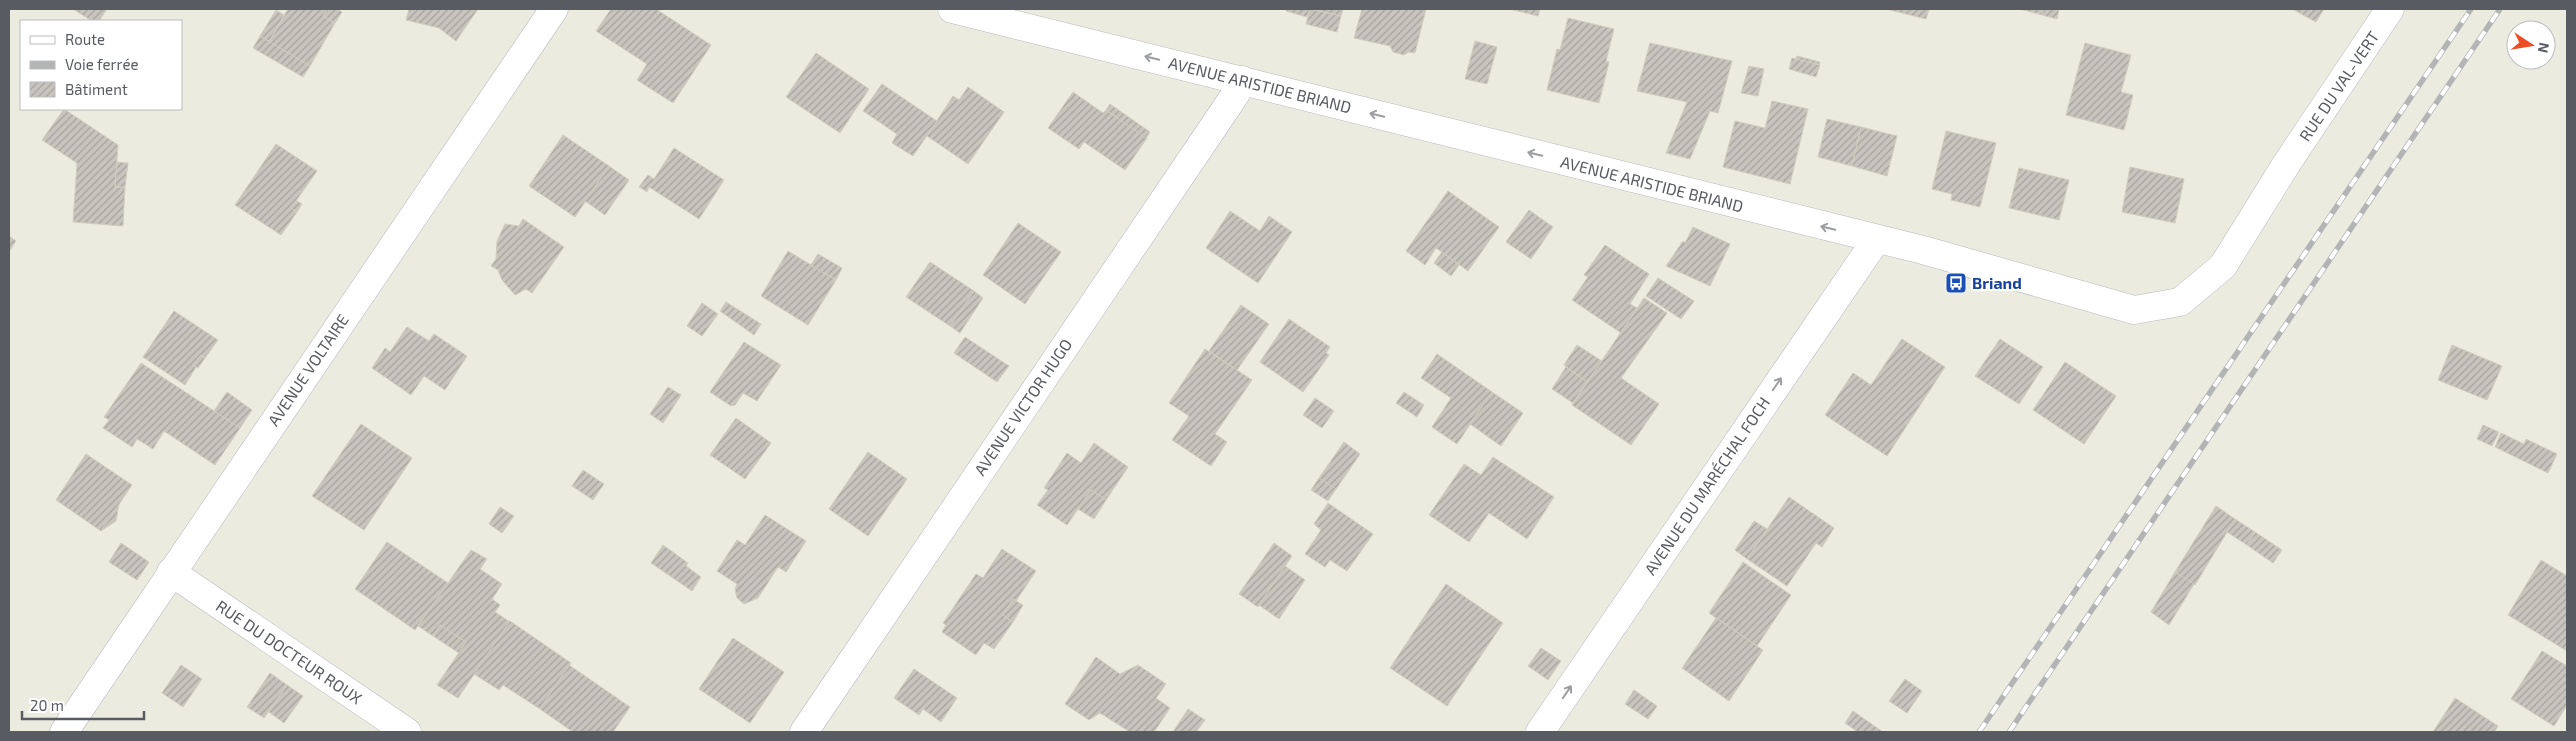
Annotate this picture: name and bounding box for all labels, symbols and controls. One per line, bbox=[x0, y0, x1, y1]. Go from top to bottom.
legend bbox=[20, 20, 182, 110]
north arrow bbox=[2506, 20, 2556, 70]
street label: RUE DU VAL-VERT bbox=[2295, 27, 2382, 144]
text: Route bbox=[65, 30, 105, 48]
text: N bbox=[2535, 41, 2554, 55]
one-way arrow bbox=[1144, 53, 1160, 62]
street label: AVENUE ARISTIDE BRIAND bbox=[1167, 53, 1353, 116]
text: Voie ferrée bbox=[65, 55, 139, 73]
text: Bâtiment bbox=[65, 80, 128, 98]
one-way arrow bbox=[1370, 109, 1386, 119]
one-way arrow bbox=[1528, 149, 1544, 159]
street label: AVENUE ARISTIDE BRIAND bbox=[1559, 152, 1745, 215]
one-way arrow bbox=[1821, 223, 1837, 233]
bus stop icon: Briand bbox=[1944, 271, 1968, 295]
place label: Briand bbox=[1972, 273, 2022, 292]
street label: AVENUE VOLTAIRE bbox=[263, 310, 352, 429]
street label: AVENUE VICTOR HUGO bbox=[970, 335, 1075, 479]
one-way arrow bbox=[1771, 377, 1782, 391]
street label: AVENUE DU MARÉCHAL FOCH bbox=[1640, 393, 1773, 578]
street label: RUE DU DOCTEUR ROUX bbox=[213, 596, 366, 708]
one-way arrow bbox=[1562, 685, 1572, 699]
scale bar bbox=[22, 688, 145, 720]
text: 20 m bbox=[30, 696, 64, 714]

